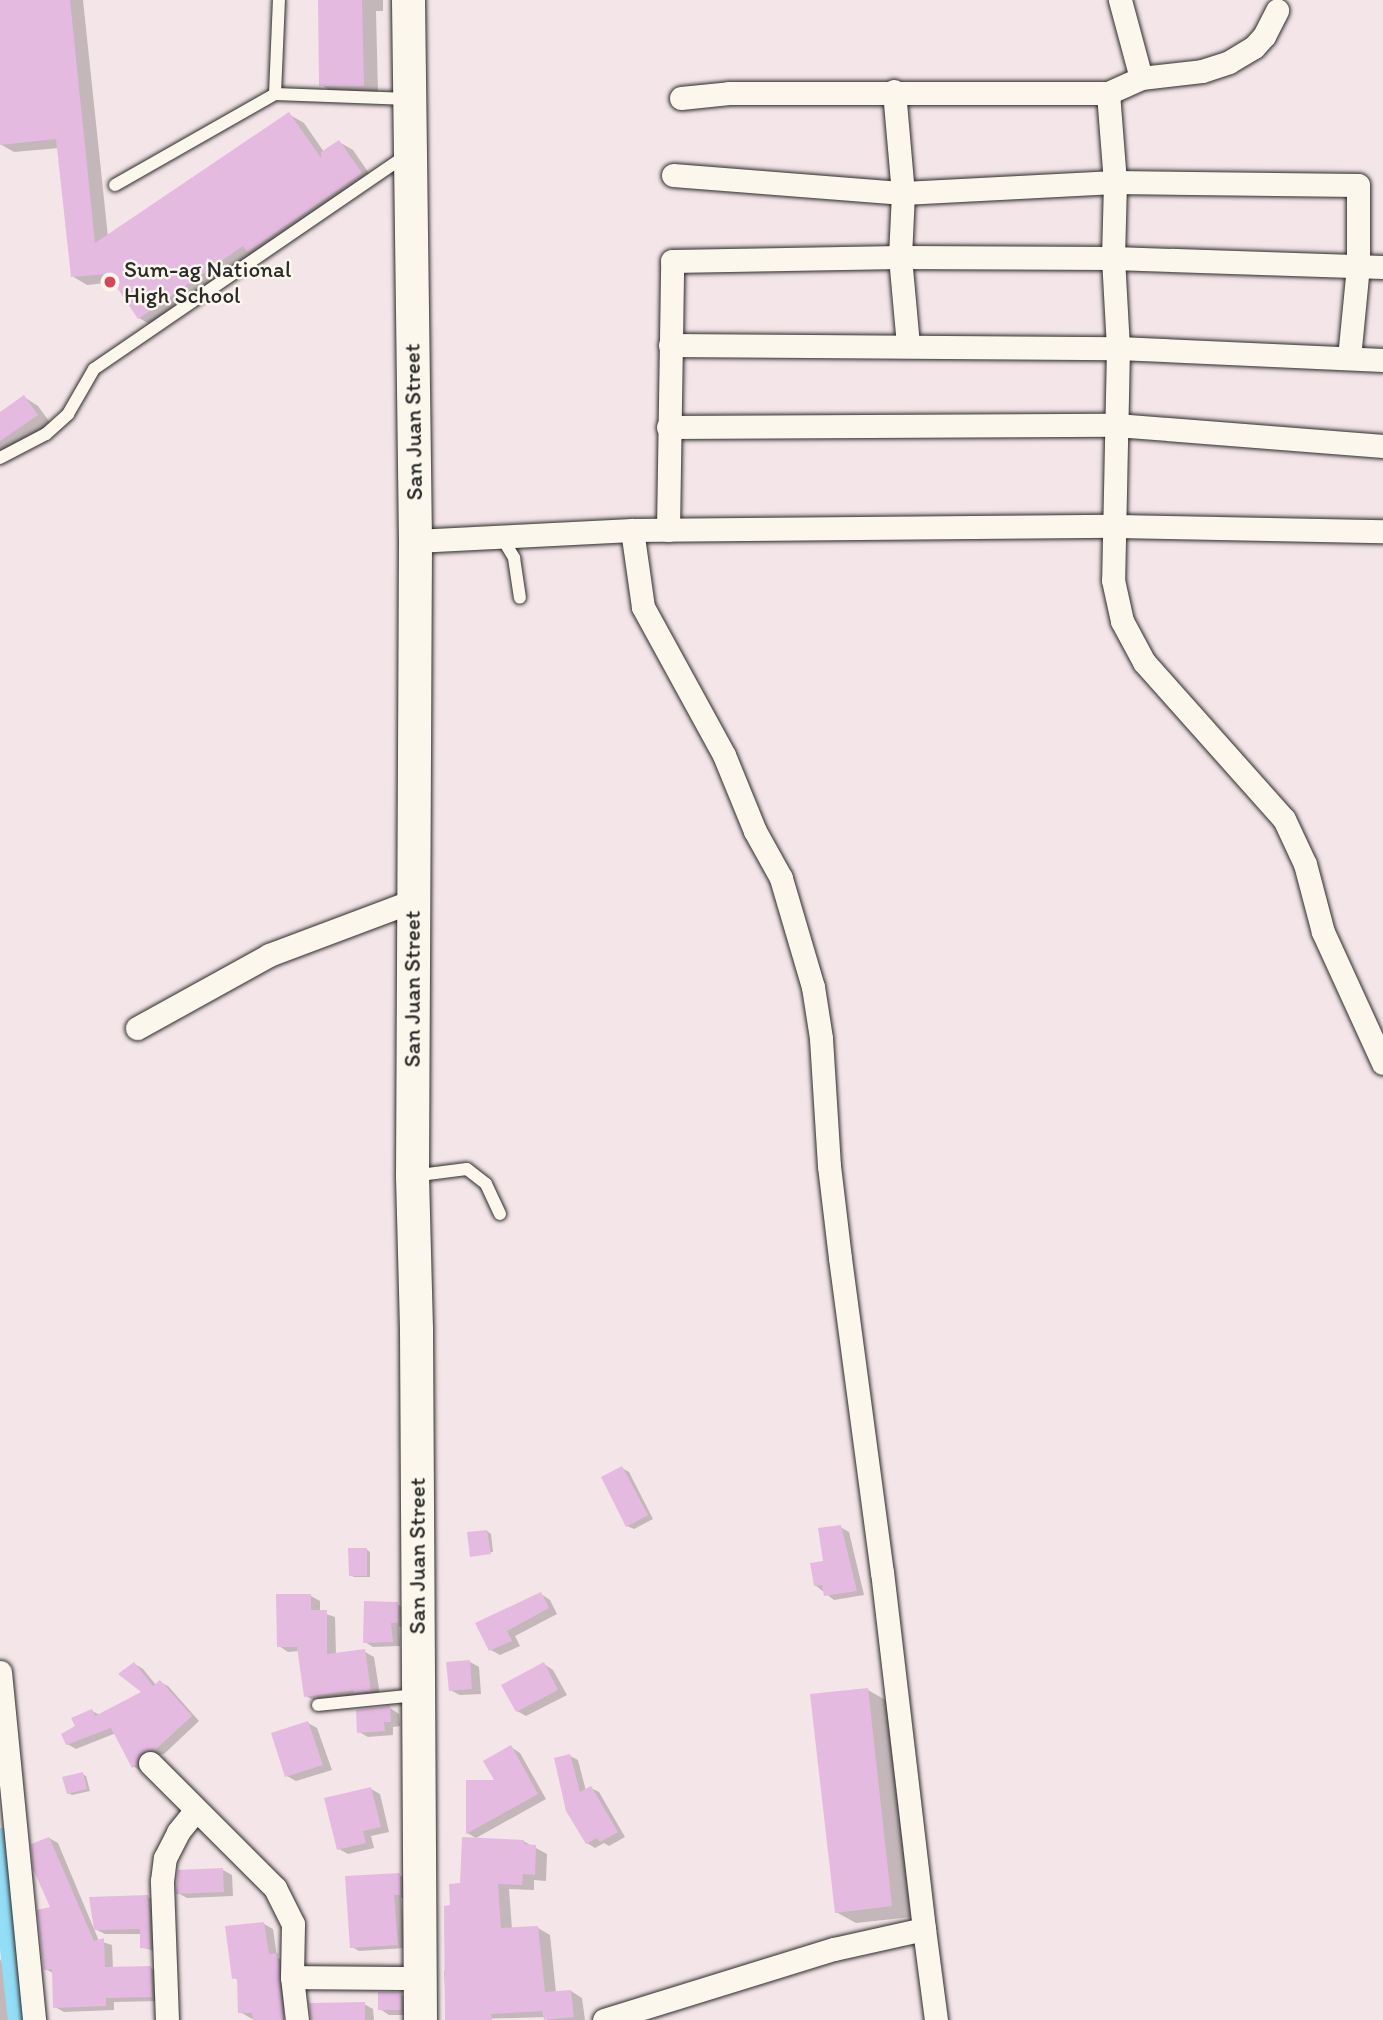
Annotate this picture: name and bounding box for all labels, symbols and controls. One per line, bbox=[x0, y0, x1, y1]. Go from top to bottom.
place label: Sum-ag National High School bbox=[124, 255, 291, 309]
marker: Sum-ag National High School bbox=[102, 274, 118, 290]
street label: San Juan Street bbox=[398, 343, 428, 501]
street label: San Juan Street bbox=[398, 910, 426, 1068]
street label: San Juan Street bbox=[403, 1477, 431, 1635]

